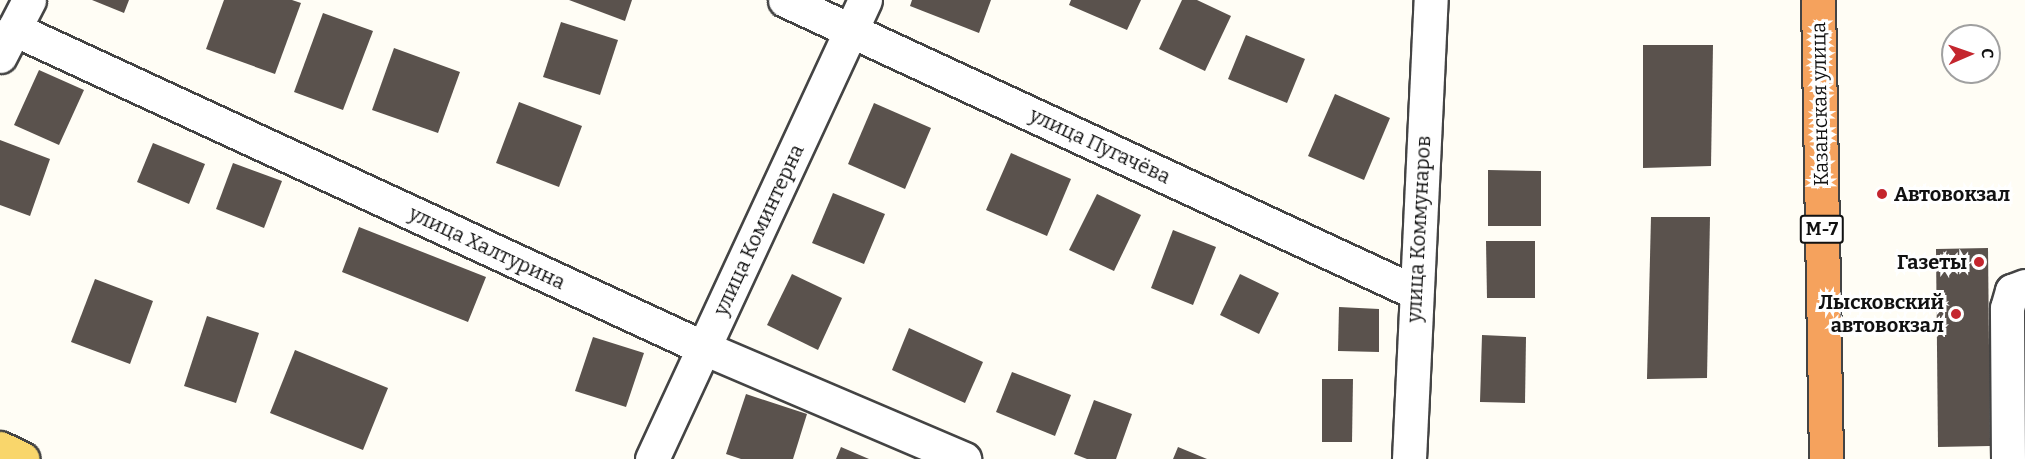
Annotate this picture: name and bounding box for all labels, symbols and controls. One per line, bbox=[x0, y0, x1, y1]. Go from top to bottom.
street label: Казанская улица bbox=[1807, 22, 1833, 186]
north arrow bbox=[1941, 24, 2001, 84]
text: С bbox=[1978, 48, 1997, 59]
street label: улица Пугачёва bbox=[1026, 103, 1174, 189]
street label: улица Коммунаров bbox=[1402, 135, 1436, 323]
street label: улица Коминтерна bbox=[709, 141, 809, 319]
place label: Автовокзал bbox=[1894, 182, 2010, 206]
marker: Автовокзал bbox=[1875, 187, 1889, 201]
street label: улица Халтурина bbox=[405, 201, 569, 295]
road number: М-7 bbox=[1800, 214, 1844, 244]
place label: Газеты bbox=[1897, 250, 1967, 274]
marker: Газеты bbox=[1972, 255, 1986, 269]
place label: Лысковский автовокзал bbox=[1818, 290, 1944, 337]
marker: Лысковский автовокзал bbox=[1949, 307, 1963, 321]

